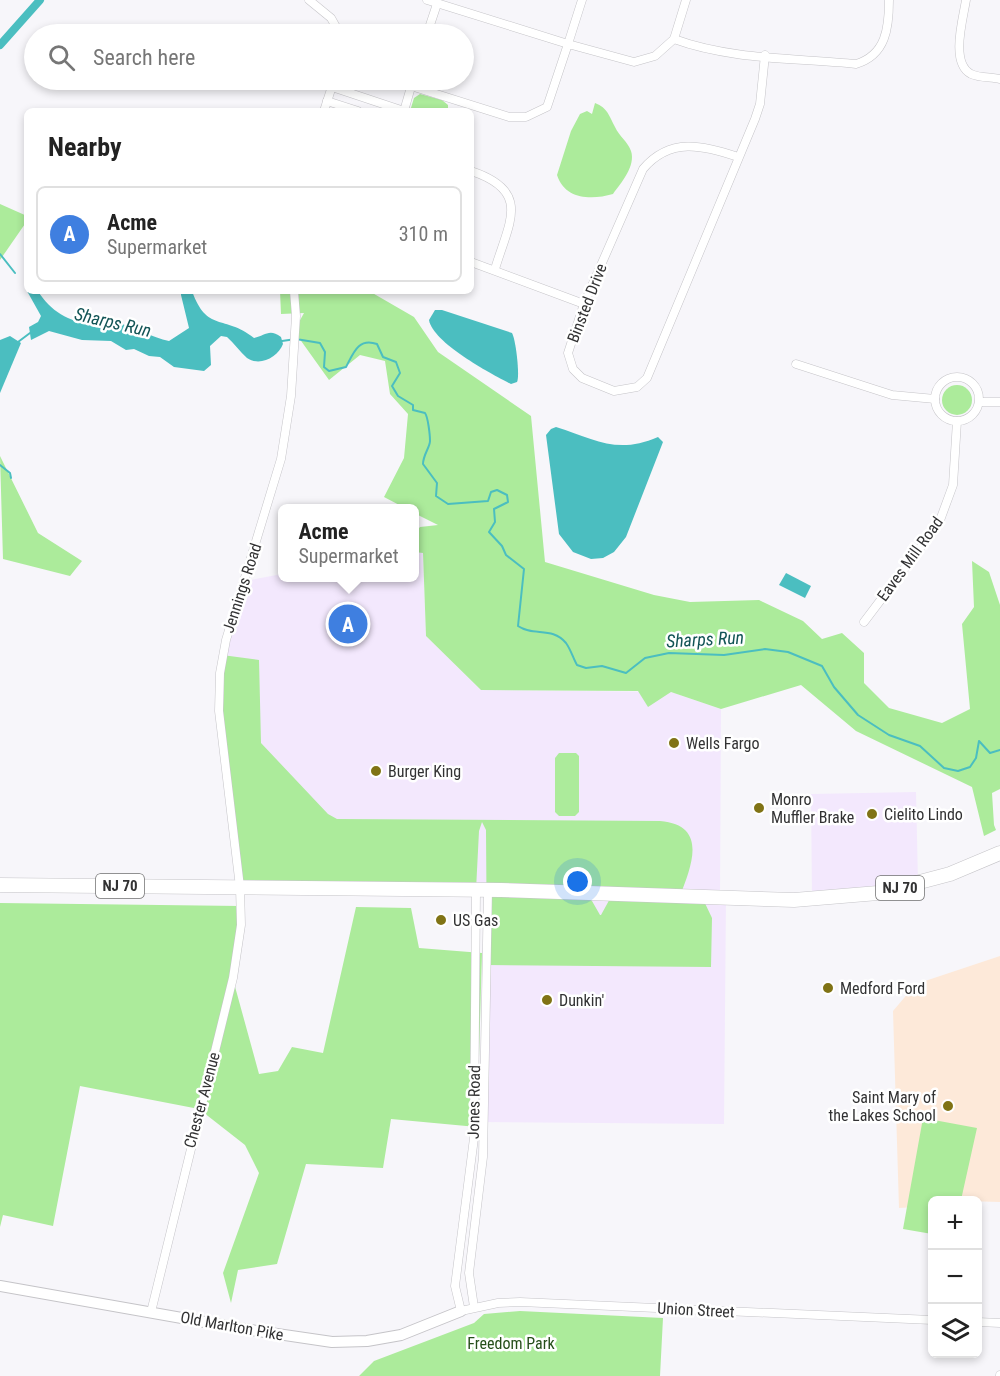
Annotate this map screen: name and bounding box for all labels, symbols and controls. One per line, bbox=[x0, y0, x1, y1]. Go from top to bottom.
search box bbox=[24, 24, 474, 90]
icon: search bbox=[45, 41, 78, 74]
text: Search here bbox=[93, 45, 195, 70]
text: Nearby bbox=[48, 132, 122, 162]
text: Acme bbox=[107, 210, 157, 235]
text: A bbox=[64, 222, 75, 246]
text: 310 m bbox=[399, 222, 448, 246]
text: Supermarket bbox=[107, 235, 207, 259]
street label: Binsted Drive bbox=[563, 261, 611, 345]
water label: Sharps Run bbox=[73, 303, 153, 341]
popup bbox=[278, 504, 419, 582]
street label: Eaves Mill Road bbox=[873, 513, 947, 605]
text: Acme bbox=[298, 519, 349, 544]
street label: Jennings Road bbox=[219, 541, 265, 635]
text: Supermarket bbox=[298, 544, 399, 568]
pin: A bbox=[328, 602, 368, 646]
water label: Sharps Run bbox=[666, 626, 744, 652]
place label: Wells Fargo bbox=[686, 734, 760, 753]
marker: Wells Fargo bbox=[667, 736, 681, 750]
place label: Burger King bbox=[388, 762, 461, 781]
marker: Burger King bbox=[369, 764, 383, 778]
place label: Monro Muffler Brake bbox=[771, 790, 854, 827]
marker: Monro Muffler Brake bbox=[752, 801, 766, 815]
place label: Cielito Lindo bbox=[884, 805, 963, 824]
marker: Cielito Lindo bbox=[865, 807, 879, 821]
your location bbox=[563, 867, 592, 896]
road number: NJ 70 bbox=[96, 874, 144, 898]
road number: NJ 70 bbox=[876, 876, 924, 900]
place label: US Gas bbox=[453, 911, 498, 930]
marker: US Gas bbox=[434, 913, 448, 927]
place label: Medford Ford bbox=[840, 979, 925, 998]
marker: Medford Ford bbox=[821, 981, 835, 995]
place label: Dunkin' bbox=[559, 991, 604, 1010]
marker: Dunkin' bbox=[540, 993, 554, 1007]
street label: Chester Avenue bbox=[180, 1050, 224, 1150]
street label: Jones Road bbox=[464, 1065, 484, 1139]
place label: Saint Mary of the Lakes School bbox=[828, 1088, 936, 1125]
marker: Saint Mary of the Lakes School bbox=[941, 1099, 955, 1113]
map controls bbox=[928, 1196, 982, 1358]
button: + bbox=[928, 1196, 982, 1250]
button: − bbox=[928, 1250, 982, 1304]
street label: Union Street bbox=[657, 1298, 735, 1322]
button: layers bbox=[928, 1304, 982, 1358]
street label: Old Marlton Pike bbox=[179, 1308, 285, 1344]
park label: Freedom Park bbox=[467, 1334, 556, 1353]

